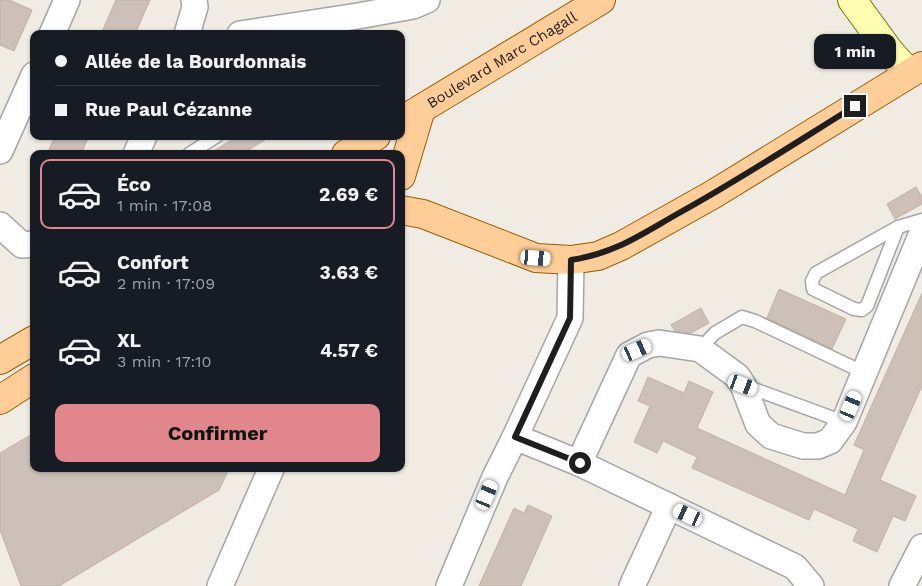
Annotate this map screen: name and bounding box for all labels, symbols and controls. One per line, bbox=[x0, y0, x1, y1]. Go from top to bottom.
street label: Boulevard Marc Chagall bbox=[424, 7, 581, 112]
callout: 1 min bbox=[814, 34, 896, 68]
text: 1 min bbox=[834, 42, 876, 61]
text: Allée de la Bourdonnais bbox=[85, 50, 306, 73]
route end bbox=[844, 95, 866, 117]
text: Rue Paul Cézanne bbox=[85, 98, 252, 121]
icon: car bbox=[57, 172, 102, 217]
text: Éco bbox=[117, 173, 151, 196]
text: 2.69 € bbox=[319, 183, 378, 206]
text: 1 min · 17:08 bbox=[117, 196, 212, 215]
car bbox=[520, 249, 551, 267]
icon: car bbox=[57, 250, 102, 295]
text: Confort bbox=[117, 251, 188, 274]
text: 3.63 € bbox=[320, 261, 378, 284]
text: 2 min · 17:09 bbox=[117, 274, 215, 293]
icon: car bbox=[57, 328, 102, 373]
text: XL bbox=[117, 329, 141, 352]
car bbox=[620, 337, 653, 363]
text: 4.57 € bbox=[320, 339, 378, 362]
text: 3 min · 17:10 bbox=[117, 352, 212, 371]
car bbox=[726, 373, 759, 397]
car bbox=[838, 389, 863, 423]
button: Confirmer bbox=[55, 404, 380, 462]
route start bbox=[569, 452, 591, 474]
car bbox=[474, 478, 499, 512]
car bbox=[671, 502, 704, 528]

